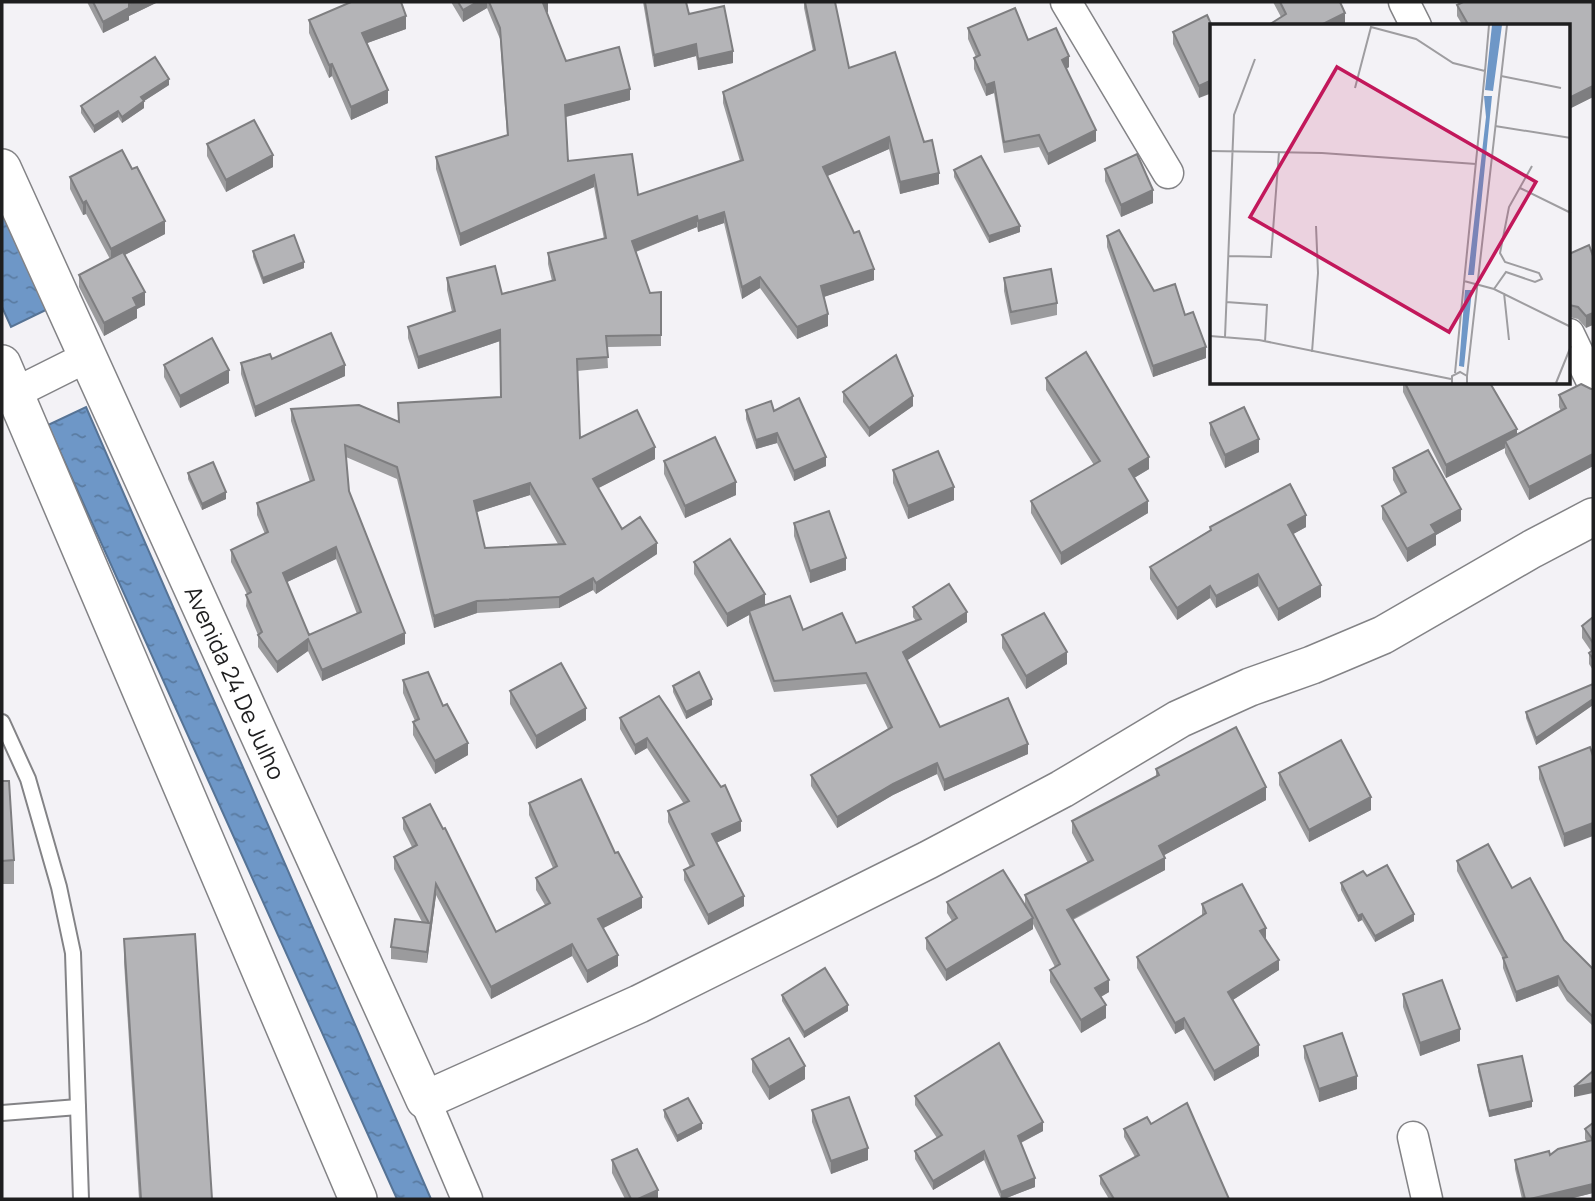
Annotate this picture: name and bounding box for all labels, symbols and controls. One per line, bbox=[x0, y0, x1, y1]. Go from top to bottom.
inset map bbox=[1210, 24, 1570, 385]
street label: Avenida 24 De Julho bbox=[178, 581, 293, 784]

